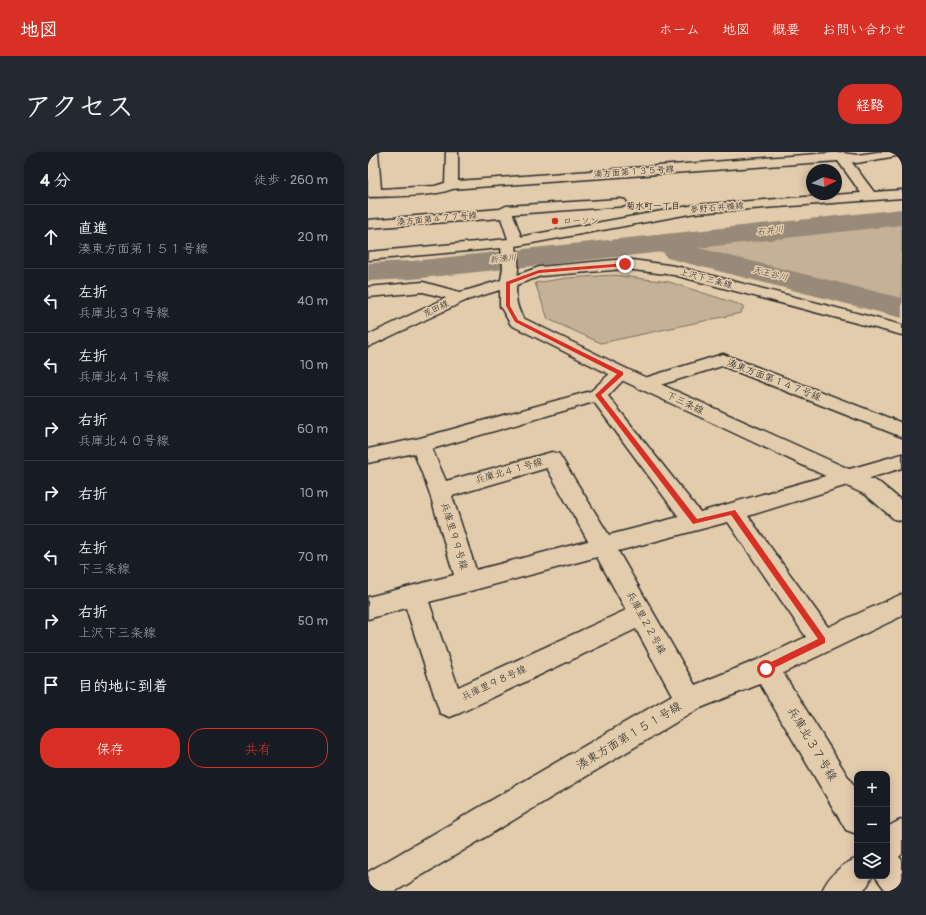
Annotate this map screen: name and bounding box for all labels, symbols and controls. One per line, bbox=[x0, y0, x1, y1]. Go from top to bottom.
text: 地図 bbox=[20, 18, 58, 42]
text: ホーム bbox=[659, 21, 700, 38]
text: 地図 bbox=[722, 21, 750, 38]
text: 概要 bbox=[772, 21, 800, 38]
text: お問い合わせ bbox=[822, 21, 906, 38]
button: 経路 bbox=[838, 84, 902, 124]
text: アクセス bbox=[24, 90, 134, 125]
street label: 湊方面第１３５号線 bbox=[593, 164, 675, 180]
north arrow bbox=[806, 164, 842, 200]
text: 4 分 bbox=[40, 170, 71, 191]
text: 徒歩 · 260 m bbox=[254, 172, 328, 188]
street label: 夢野石井橋線 bbox=[690, 200, 744, 216]
district label: 菊水町一丁目 bbox=[626, 201, 680, 212]
street label: 湊方面第４７７号線 bbox=[396, 210, 478, 228]
marker: ローソン bbox=[550, 216, 560, 226]
place label: ローソン bbox=[563, 216, 599, 227]
text: 直進 bbox=[78, 219, 108, 238]
water label: 石井川 bbox=[756, 224, 784, 238]
icon: ahead bbox=[40, 226, 62, 248]
text: 20 m bbox=[297, 229, 328, 245]
text: 湊東方面第１５１号線 bbox=[78, 241, 208, 257]
water label: 新湊川 bbox=[489, 252, 517, 266]
route end bbox=[616, 255, 634, 273]
water label: 天王谷川 bbox=[751, 264, 789, 284]
street label: 上沢下三条線 bbox=[678, 267, 734, 291]
text: 左折 bbox=[78, 283, 108, 302]
icon: left bbox=[40, 290, 62, 312]
text: 40 m bbox=[297, 293, 328, 309]
street label: 荒田線 bbox=[421, 298, 451, 320]
text: 兵庫北３９号線 bbox=[78, 305, 169, 321]
text: 左折 bbox=[78, 347, 108, 366]
icon: left bbox=[40, 354, 62, 376]
street label: 湊東方面第１４７号線 bbox=[725, 356, 823, 404]
text: 10 m bbox=[300, 357, 328, 373]
text: 兵庫北４１号線 bbox=[78, 369, 169, 385]
street label: 下三条線 bbox=[664, 389, 706, 417]
text: 右折 bbox=[78, 411, 108, 430]
icon: right bbox=[40, 418, 62, 440]
text: 60 m bbox=[297, 421, 328, 437]
text: 兵庫北４０号線 bbox=[78, 433, 169, 449]
street label: 兵庫北４１号線 bbox=[474, 456, 544, 486]
icon: right bbox=[40, 482, 62, 504]
text: 右折 bbox=[78, 485, 108, 504]
text: 10 m bbox=[300, 485, 328, 501]
street label: 兵庫里９９号線 bbox=[438, 501, 470, 571]
text: 左折 bbox=[78, 539, 108, 558]
icon: left bbox=[40, 546, 62, 568]
text: 70 m bbox=[298, 549, 328, 565]
text: 下三条線 bbox=[78, 561, 130, 577]
street label: 兵庫里２２号線 bbox=[624, 589, 668, 657]
text: 右折 bbox=[78, 603, 108, 622]
icon: right bbox=[40, 610, 62, 632]
text: 50 m bbox=[298, 613, 328, 629]
text: 上沢下三条線 bbox=[78, 625, 156, 641]
route start bbox=[757, 660, 775, 678]
street label: 兵庫里９８号線 bbox=[460, 663, 528, 703]
icon: arrive bbox=[40, 674, 62, 696]
text: 目的地に到着 bbox=[78, 677, 168, 696]
street label: 湊東方面第１５１号線 bbox=[574, 699, 684, 773]
street label: 兵庫北３７号線 bbox=[784, 704, 840, 784]
button: 保存 bbox=[40, 728, 180, 768]
button: 共有 bbox=[188, 728, 328, 768]
map controls bbox=[854, 771, 890, 879]
button: + bbox=[854, 771, 890, 807]
button: − bbox=[854, 807, 890, 843]
button: layers bbox=[854, 843, 890, 879]

